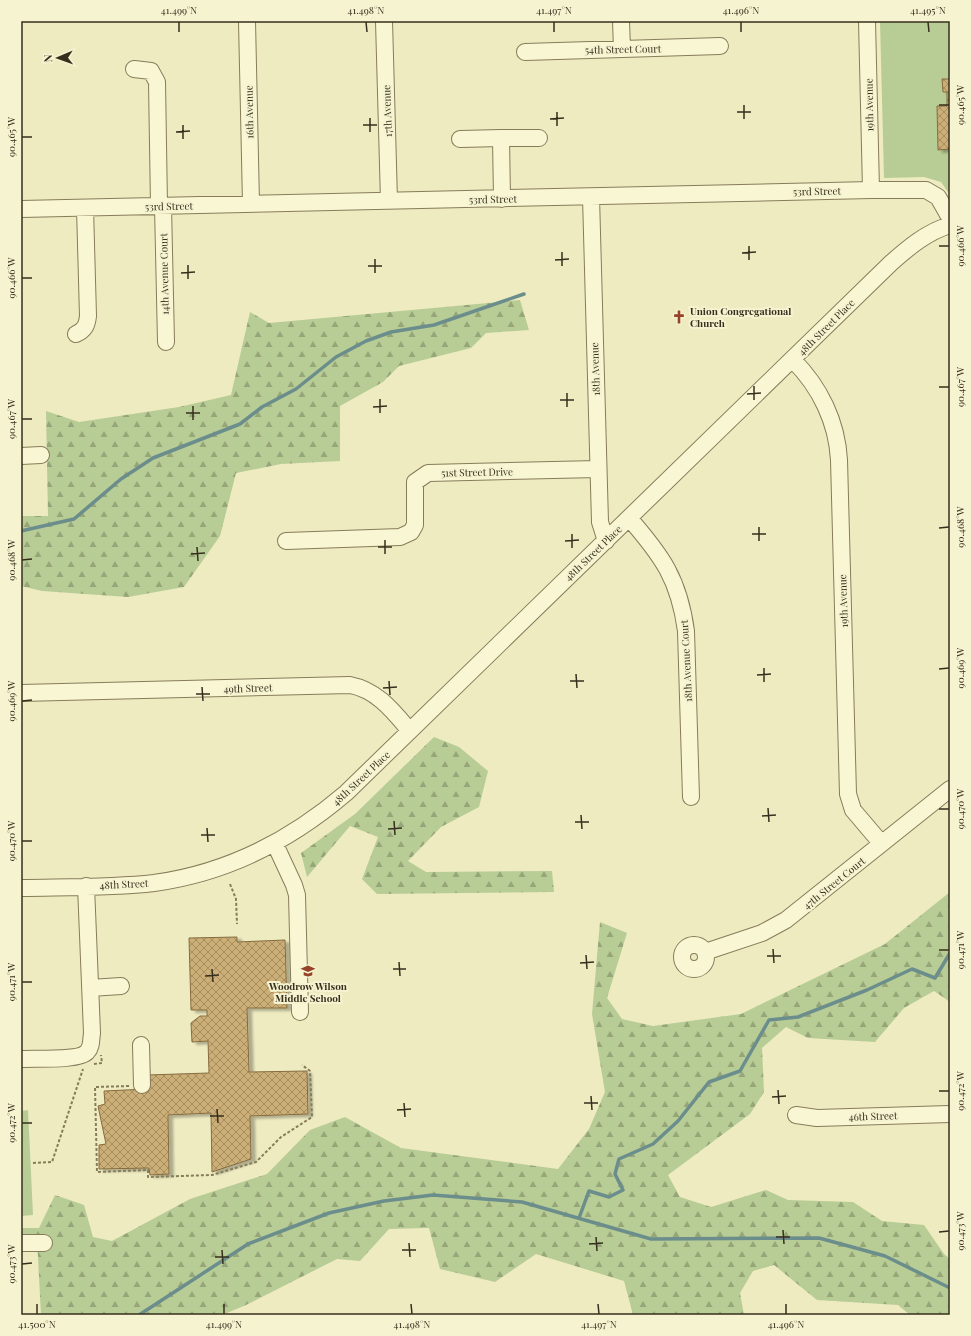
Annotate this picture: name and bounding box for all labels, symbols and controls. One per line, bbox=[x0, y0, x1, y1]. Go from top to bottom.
text: 41.499°N bbox=[161, 3, 197, 17]
text: 41.498°N bbox=[348, 3, 384, 17]
text: 41.497°N bbox=[536, 3, 572, 17]
text: 41.496°N bbox=[723, 3, 759, 17]
text: 41.495°N bbox=[910, 3, 946, 17]
north arrow bbox=[38, 38, 78, 78]
street label: 54th Street Court bbox=[585, 41, 662, 57]
text: N bbox=[40, 54, 55, 63]
street label: 19th Avenue bbox=[862, 78, 876, 132]
text: 90.465°W bbox=[953, 84, 967, 125]
street label: 16th Avenue bbox=[242, 85, 256, 139]
street label: 17th Avenue bbox=[379, 85, 395, 137]
text: 90.465°W bbox=[4, 116, 18, 157]
street label: 53rd Street bbox=[793, 184, 842, 198]
street label: 53rd Street bbox=[469, 192, 518, 206]
street label: 53rd Street bbox=[145, 199, 194, 213]
text: 90.466°W bbox=[953, 224, 967, 267]
street label: 14th Avenue Court bbox=[156, 233, 172, 315]
text: 90.466°W bbox=[4, 256, 18, 299]
street label: 48th Street Place bbox=[795, 296, 857, 358]
place label: Union Congregational Church bbox=[690, 304, 791, 330]
church icon: Union Congregational Church bbox=[671, 309, 687, 325]
street label: 18th Avenue bbox=[587, 342, 603, 396]
text: 90.467°W bbox=[953, 366, 967, 407]
text: 90.467°W bbox=[4, 398, 18, 439]
street label: 51st Street Drive bbox=[441, 464, 513, 480]
text: 90.468°W bbox=[953, 505, 967, 548]
street label: 48th Street Place bbox=[561, 522, 625, 584]
text: 90.468°W bbox=[4, 538, 18, 581]
street label: 19th Avenue bbox=[835, 574, 851, 628]
street label: 18th Avenue Court bbox=[677, 619, 695, 702]
text: 90.469°W bbox=[953, 647, 967, 688]
text: 90.469°W bbox=[4, 680, 18, 721]
street label: 49th Street bbox=[223, 680, 273, 696]
street label: 48th Street Place bbox=[329, 747, 393, 809]
text: 90.470°W bbox=[953, 788, 967, 829]
text: 90.470°W bbox=[4, 820, 18, 861]
street label: 47th Street Court bbox=[800, 853, 868, 912]
street label: 48th Street bbox=[99, 876, 149, 892]
text: 90.471°W bbox=[953, 930, 967, 969]
text: 90.471°W bbox=[4, 962, 18, 1001]
school or university icon: Woodrow Wilson Middle School bbox=[300, 963, 316, 979]
place label: Woodrow Wilson Middle School bbox=[268, 979, 348, 1005]
text: 90.472°W bbox=[953, 1070, 967, 1111]
text: 90.472°W bbox=[4, 1102, 18, 1143]
street label: 46th Street bbox=[848, 1108, 898, 1124]
text: 90.473°W bbox=[953, 1211, 967, 1251]
text: 90.473°W bbox=[4, 1244, 18, 1284]
text: 41.500°N bbox=[18, 1317, 56, 1331]
text: 41.499°N bbox=[206, 1317, 242, 1331]
text: 41.498°N bbox=[394, 1317, 430, 1331]
text: 41.497°N bbox=[581, 1317, 617, 1331]
text: 41.496°N bbox=[768, 1317, 804, 1331]

